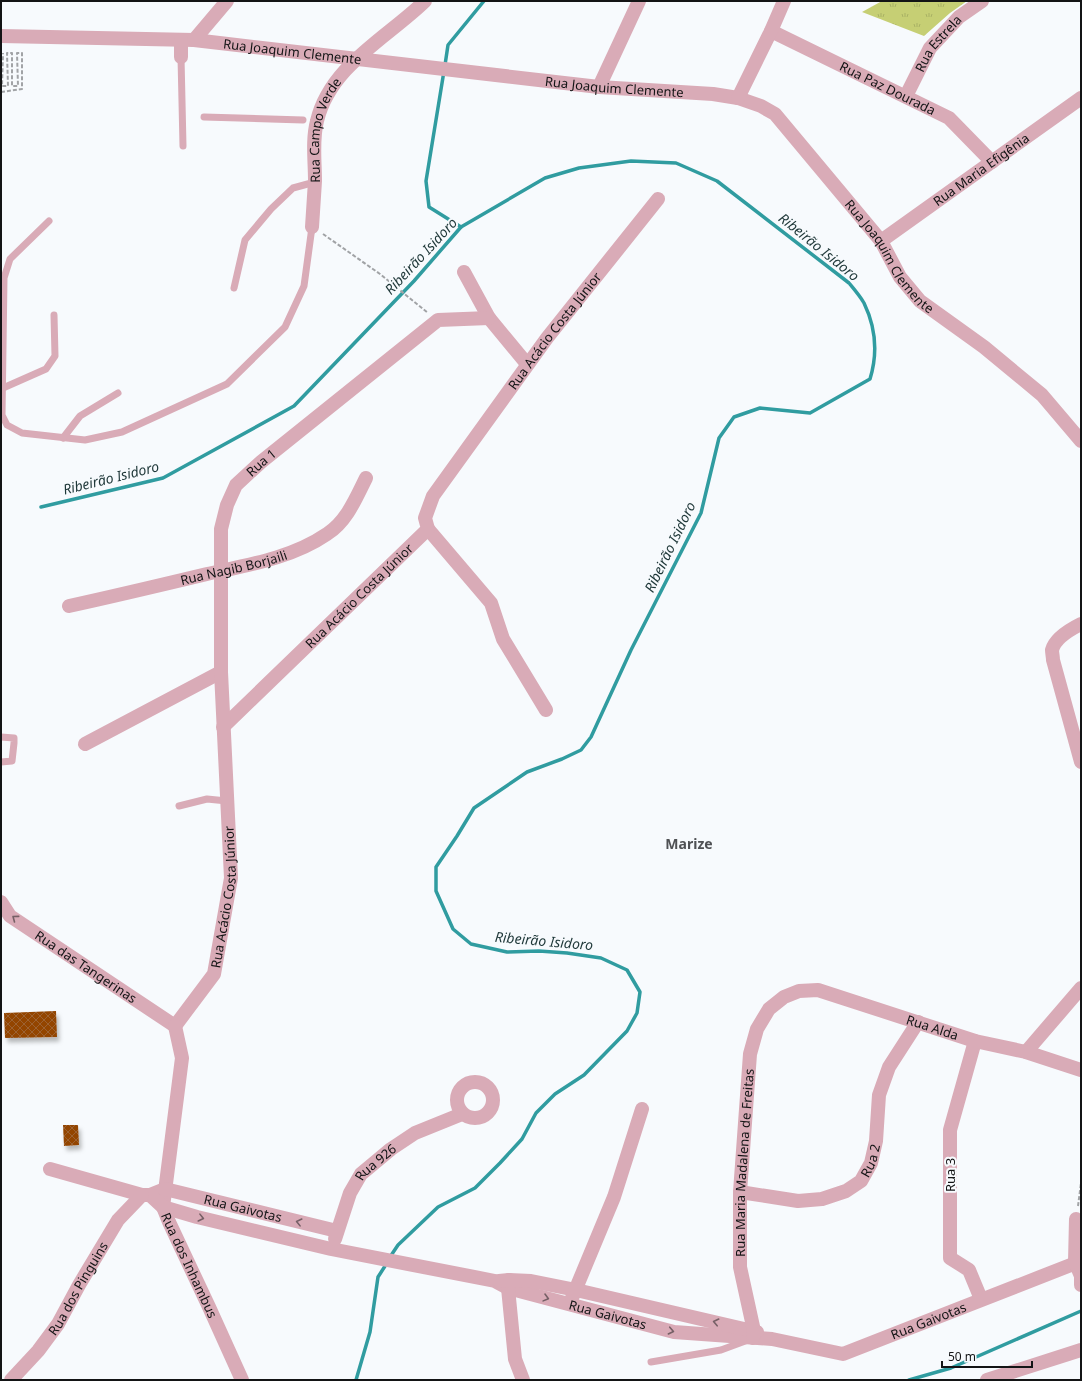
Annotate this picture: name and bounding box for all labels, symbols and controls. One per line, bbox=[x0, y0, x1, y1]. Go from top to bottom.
street label: Rua Estrela bbox=[910, 11, 966, 75]
street label: Rua Joaquim Clemente bbox=[222, 34, 362, 68]
street label: Rua Paz Dourada bbox=[837, 57, 939, 119]
street label: Rua Joaquim Clemente bbox=[544, 72, 684, 101]
street label: Rua Campo Verde bbox=[305, 74, 345, 183]
street label: Rua Maria Efigênia bbox=[929, 129, 1033, 210]
street label: Rua Joaquim Clemente bbox=[841, 196, 938, 317]
water label: Ribeirão Isidoro bbox=[775, 208, 864, 285]
water label: Ribeirão Isidoro bbox=[380, 213, 461, 298]
street label: Rua Acácio Costa Júnior bbox=[504, 268, 606, 393]
street label: Rua 1 bbox=[242, 444, 280, 480]
water label: Ribeirão Isidoro bbox=[61, 456, 161, 499]
water label: Ribeirão Isidoro bbox=[639, 498, 700, 595]
street label: Rua Acácio Costa Júnior bbox=[301, 539, 417, 652]
street label: Rua Nagib Borjaili bbox=[178, 546, 289, 589]
street label: Rua Acácio Costa Júnior bbox=[206, 825, 240, 969]
district label: Marize bbox=[665, 834, 713, 853]
one-way arrow bbox=[12, 916, 19, 923]
street label: Rua das Tangerinas bbox=[32, 926, 140, 1007]
water label: Ribeirão Isidoro bbox=[494, 927, 594, 954]
street label: Rua Alda bbox=[904, 1010, 961, 1044]
street label: Rua Maria Madalena de Freitas bbox=[731, 1068, 758, 1257]
street label: Rua 926 bbox=[350, 1139, 399, 1184]
street label: Rua 2 bbox=[856, 1142, 884, 1180]
street label: Rua 3 bbox=[941, 1158, 959, 1192]
street label: Rua Gaivotas bbox=[202, 1190, 284, 1226]
street label: Rua dos Inhambus bbox=[157, 1210, 222, 1321]
one-way arrow bbox=[198, 1213, 204, 1221]
one-way arrow bbox=[296, 1218, 302, 1226]
street label: Rua dos Pinguins bbox=[44, 1238, 112, 1339]
one-way arrow bbox=[542, 1293, 549, 1302]
street label: Rua Gaivotas bbox=[567, 1296, 649, 1333]
street label: Rua Gaivotas bbox=[888, 1298, 969, 1344]
one-way arrow bbox=[713, 1319, 719, 1327]
one-way arrow bbox=[668, 1327, 675, 1335]
scale bar bbox=[942, 1343, 1032, 1369]
text: 50 m bbox=[948, 1348, 976, 1365]

